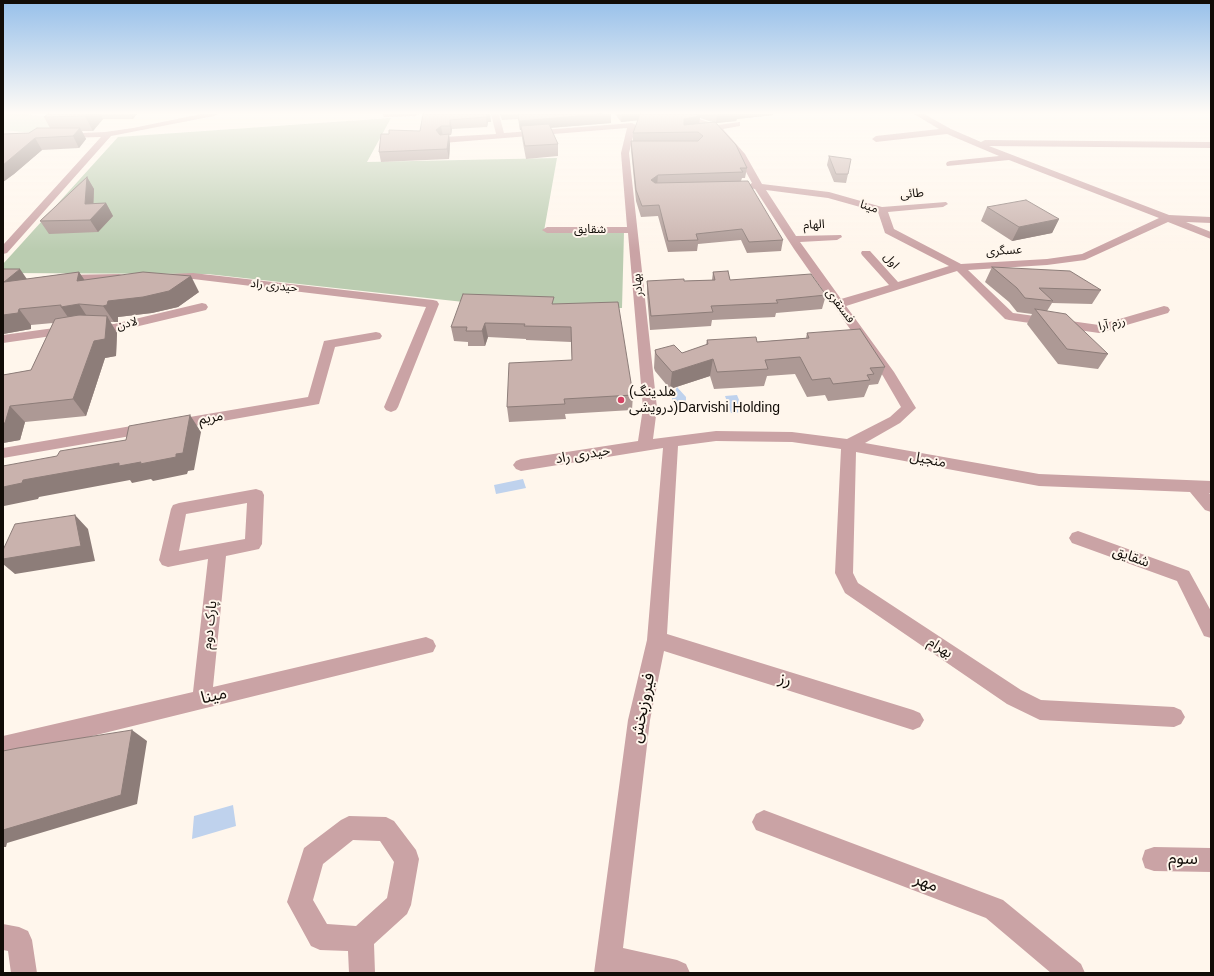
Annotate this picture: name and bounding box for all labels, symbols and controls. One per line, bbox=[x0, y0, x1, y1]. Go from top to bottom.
street label: طائی bbox=[900, 186, 924, 202]
street label: مینا bbox=[858, 197, 880, 217]
street label: الهام bbox=[803, 217, 825, 233]
street label: شقایق bbox=[574, 223, 606, 237]
street label: عسگری bbox=[985, 243, 1023, 259]
street label: اول bbox=[880, 250, 902, 272]
street label: بهادر bbox=[630, 273, 646, 297]
street label: حیدری راد bbox=[250, 276, 298, 296]
street label: فسنقری bbox=[822, 286, 858, 326]
street label: لادن bbox=[115, 314, 139, 334]
street label: رزم آرا bbox=[1097, 314, 1127, 334]
place label: (هلدینگ درویشی)Darvishi Holding bbox=[629, 384, 780, 416]
marker: (هلدینگ درویشی)Darvishi Holding bbox=[616, 395, 626, 405]
street label: مریم bbox=[197, 408, 225, 428]
street label: حیدری راد bbox=[554, 442, 612, 468]
street label: منجیل bbox=[908, 448, 948, 472]
street label: شقایق bbox=[1111, 543, 1151, 571]
street label: پارک دوم bbox=[199, 600, 221, 650]
street label: بهرام bbox=[924, 634, 956, 662]
street label: رز bbox=[776, 668, 794, 692]
street label: فیروزبخش bbox=[626, 671, 660, 745]
street label: مینا bbox=[199, 683, 229, 709]
street label: سوم bbox=[1168, 849, 1198, 869]
street label: مهر bbox=[911, 869, 941, 897]

